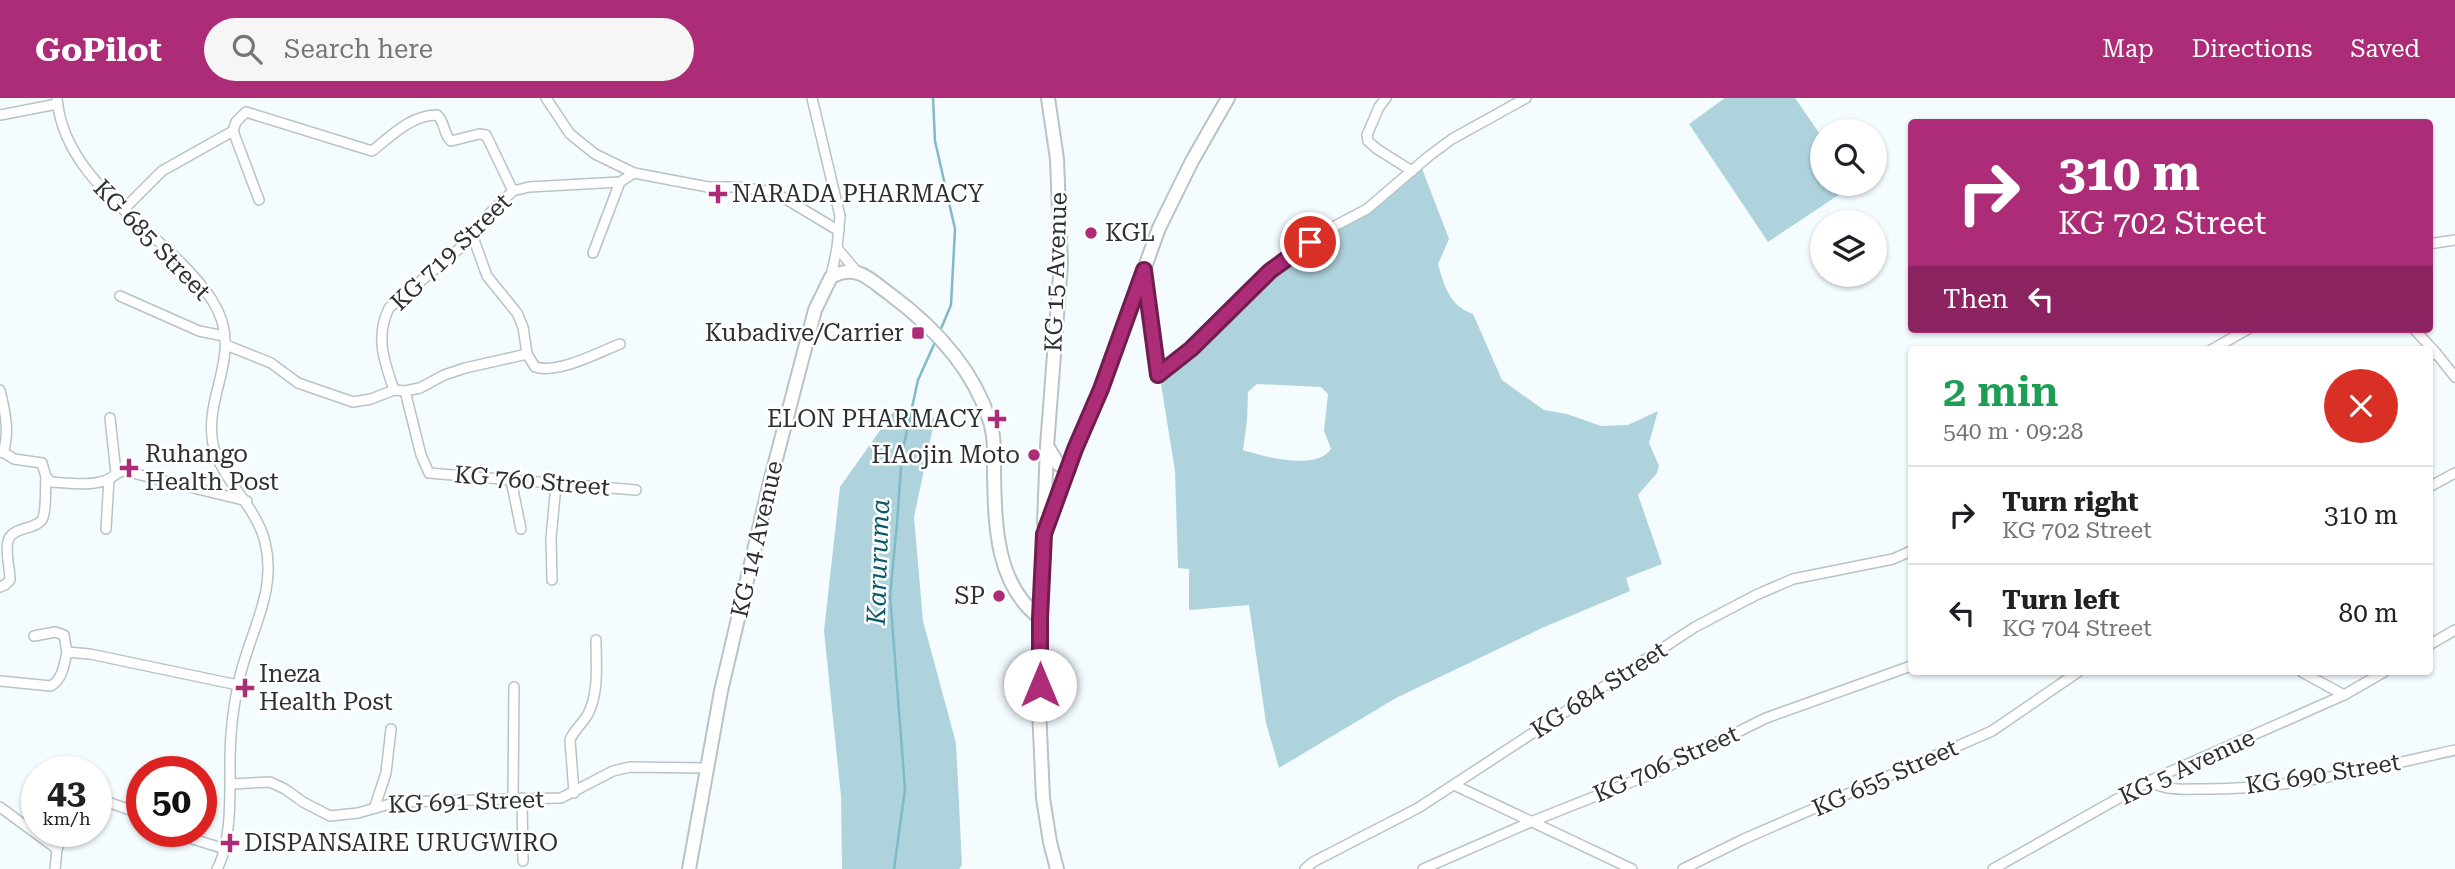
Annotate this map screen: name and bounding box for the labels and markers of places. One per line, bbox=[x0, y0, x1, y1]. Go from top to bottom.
place label: NARADA PHARMACY bbox=[732, 180, 984, 208]
marker: NARADA PHARMACY bbox=[710, 186, 726, 202]
pin bbox=[1280, 212, 1340, 272]
place label: KGL bbox=[1105, 219, 1155, 247]
marker: KGL bbox=[1083, 225, 1099, 241]
place label: Kubadive/Carrier bbox=[705, 319, 904, 347]
marker: Kubadive/Carrier bbox=[910, 325, 926, 341]
place label: ELON PHARMACY bbox=[767, 405, 984, 433]
marker: ELON PHARMACY bbox=[989, 411, 1005, 427]
place label: Ruhango Health Post bbox=[145, 440, 279, 496]
place label: HAojin Moto bbox=[871, 441, 1020, 469]
marker: HAojin Moto bbox=[1026, 447, 1042, 463]
marker: Ruhango Health Post bbox=[119, 458, 139, 478]
place label: SP bbox=[955, 582, 985, 610]
marker: SP bbox=[991, 588, 1007, 604]
place label: Ineza Health Post bbox=[259, 660, 393, 716]
marker: Ineza Health Post bbox=[237, 680, 253, 696]
place label: DISPANSAIRE URUGWIRO bbox=[244, 829, 558, 857]
marker: DISPANSAIRE URUGWIRO bbox=[222, 835, 238, 851]

